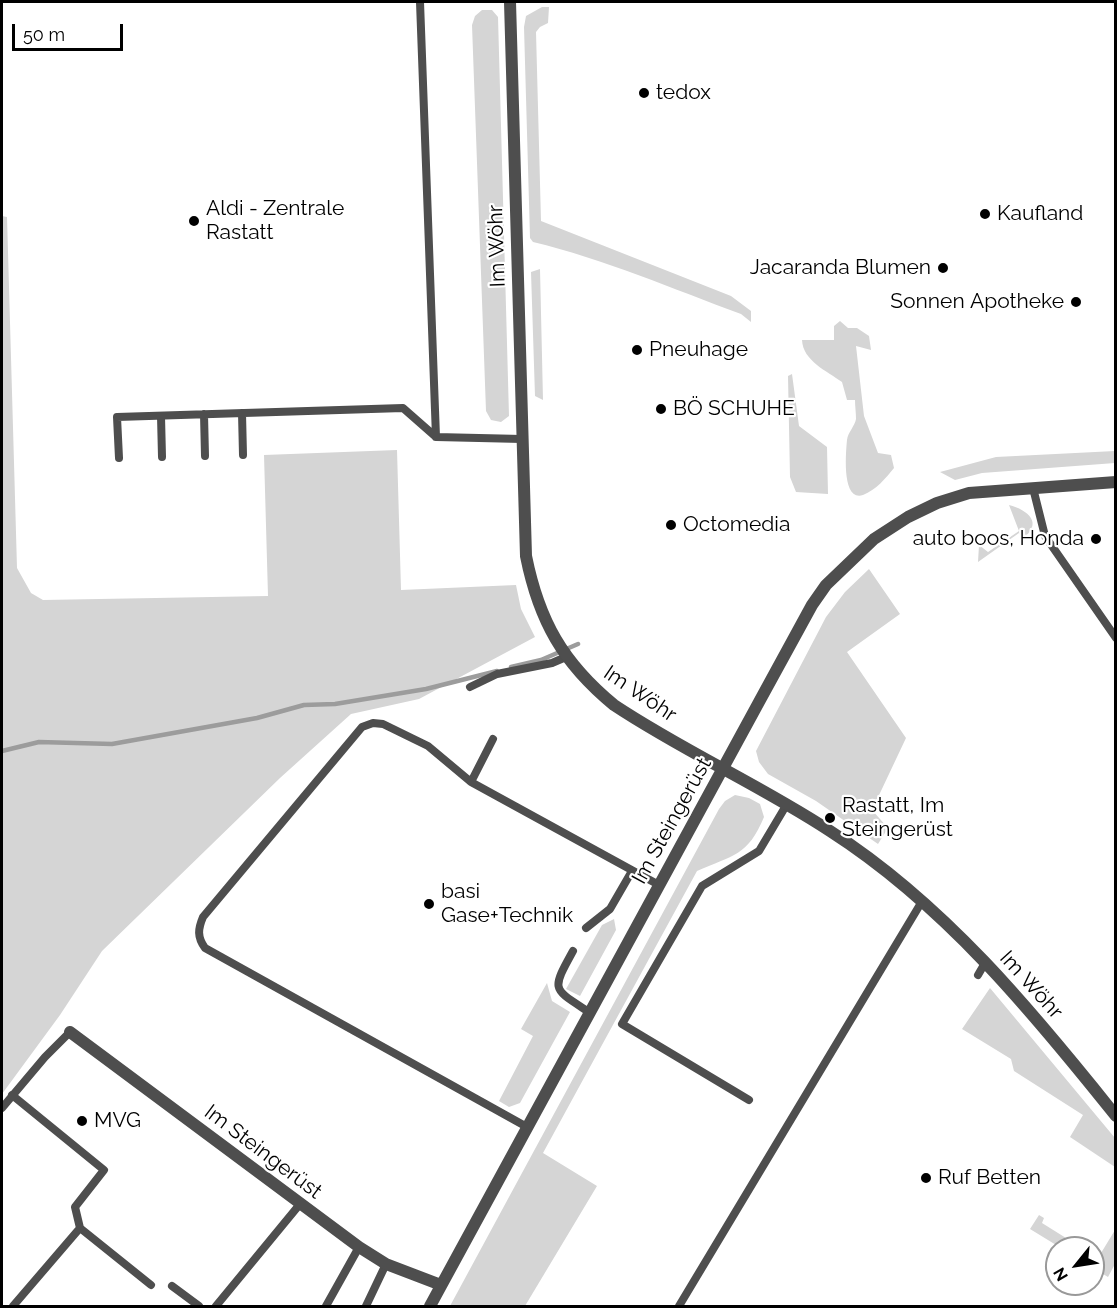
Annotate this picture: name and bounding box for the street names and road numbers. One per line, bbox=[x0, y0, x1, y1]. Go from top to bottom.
street label: Im Wöhr bbox=[483, 204, 511, 288]
street label: Im Wöhr bbox=[599, 660, 681, 728]
street label: Im Steingerüst bbox=[627, 753, 717, 889]
street label: Im Wöhr bbox=[994, 946, 1068, 1024]
street label: Im Steingerüst bbox=[199, 1100, 327, 1204]

